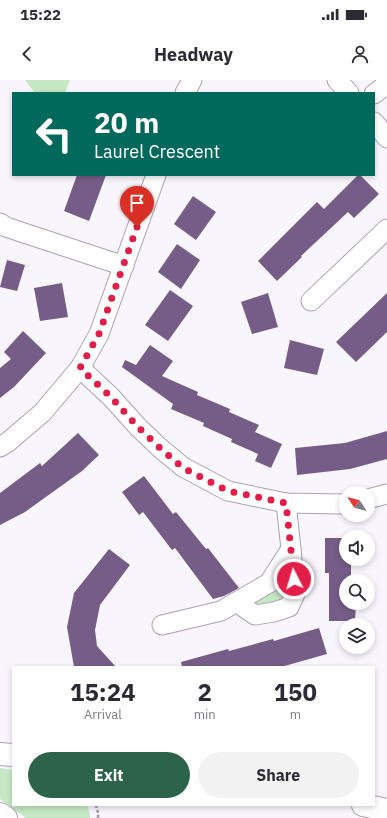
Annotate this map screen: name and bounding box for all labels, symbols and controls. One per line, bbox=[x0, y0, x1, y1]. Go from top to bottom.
text: 15:22 bbox=[20, 5, 61, 24]
icon: back bbox=[16, 43, 38, 65]
text: Headway bbox=[154, 43, 233, 66]
icon: person bbox=[349, 43, 371, 65]
text: 20 m bbox=[94, 104, 159, 141]
icon: left bbox=[28, 108, 80, 160]
text: Laurel Crescent bbox=[94, 140, 220, 163]
pin bbox=[120, 186, 154, 227]
icon: arrive bbox=[126, 192, 148, 214]
north arrow bbox=[339, 486, 375, 522]
map controls bbox=[339, 486, 375, 654]
button: sound bbox=[339, 530, 375, 566]
position arrow bbox=[273, 558, 315, 600]
button: search bbox=[339, 574, 375, 610]
button: layers bbox=[339, 618, 375, 654]
text: 15:24 bbox=[70, 676, 136, 708]
text: 2 bbox=[197, 676, 212, 708]
text: 150 bbox=[274, 676, 317, 708]
text: Arrival bbox=[84, 706, 122, 723]
text: min bbox=[194, 706, 216, 723]
text: m bbox=[290, 706, 301, 723]
button: Exit bbox=[28, 752, 190, 798]
button: Share bbox=[198, 752, 359, 798]

